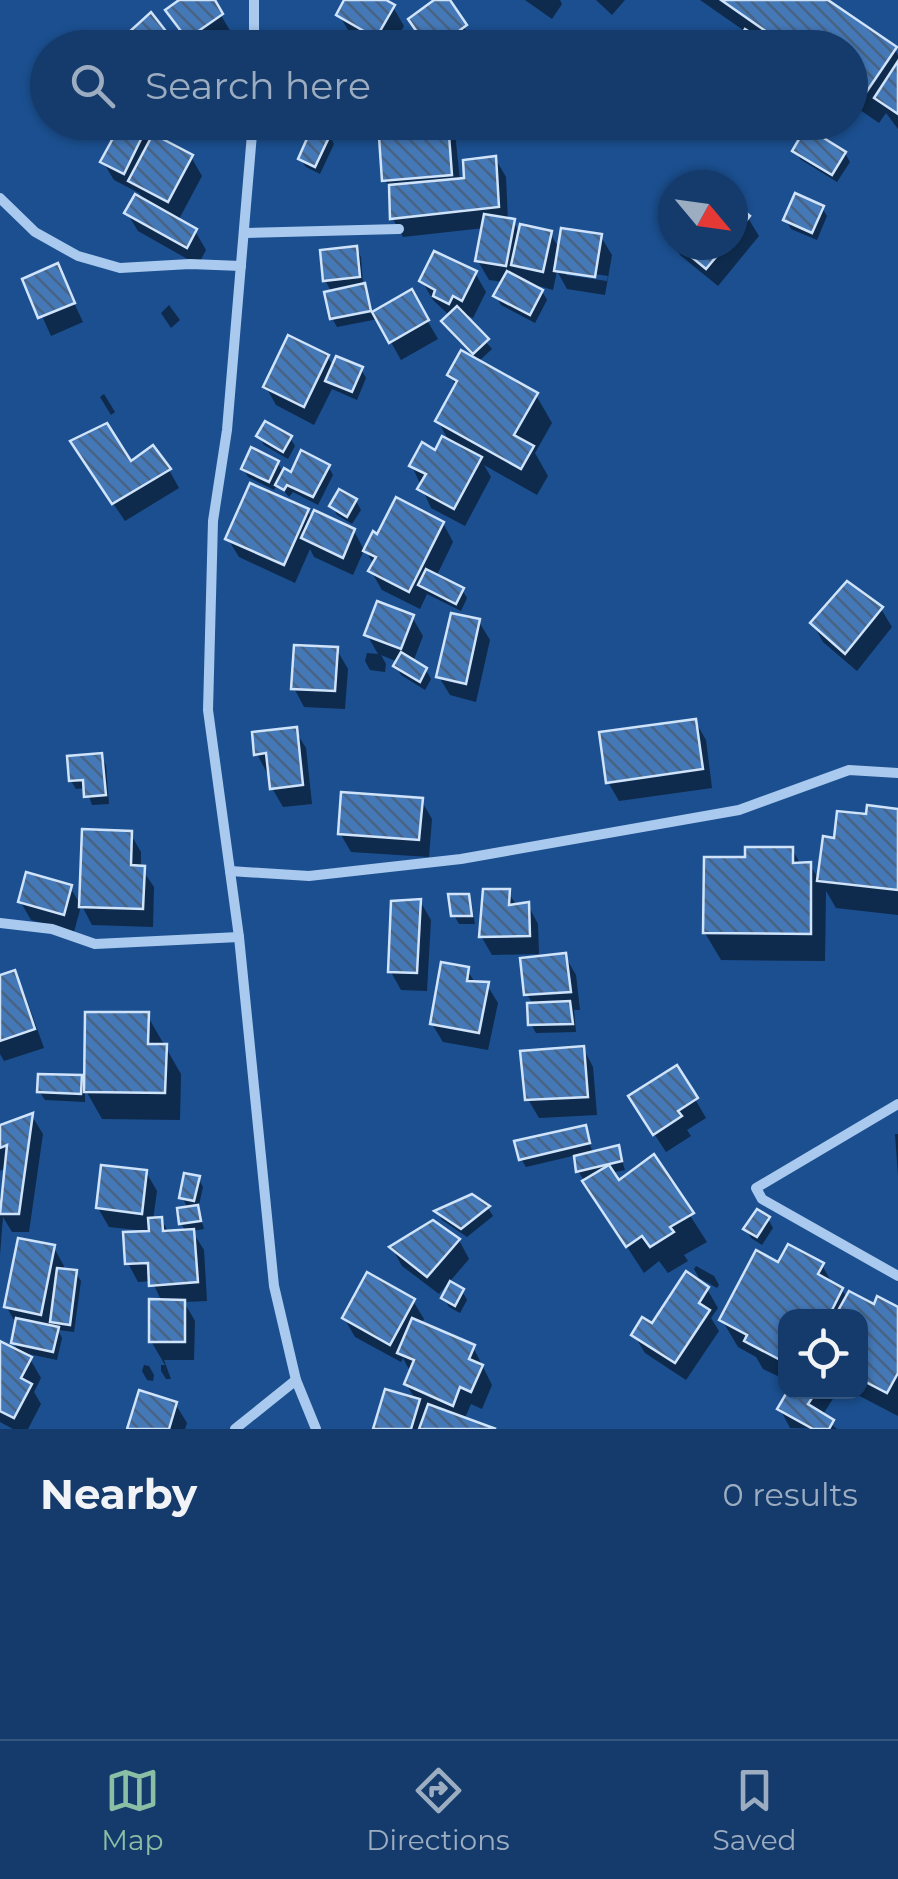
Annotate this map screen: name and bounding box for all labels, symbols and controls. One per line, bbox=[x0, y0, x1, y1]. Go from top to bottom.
search box bbox=[30, 30, 868, 140]
icon: search bbox=[65, 58, 120, 113]
text: Search here bbox=[145, 62, 371, 109]
north arrow bbox=[658, 170, 748, 260]
map controls bbox=[778, 1309, 868, 1399]
button: locate bbox=[778, 1309, 868, 1399]
text: Nearby bbox=[40, 1468, 197, 1520]
text: 0 results bbox=[723, 1475, 858, 1514]
tab: Map bbox=[101, 1763, 164, 1857]
tab: Directions bbox=[366, 1763, 510, 1857]
tab: Saved bbox=[712, 1763, 797, 1857]

